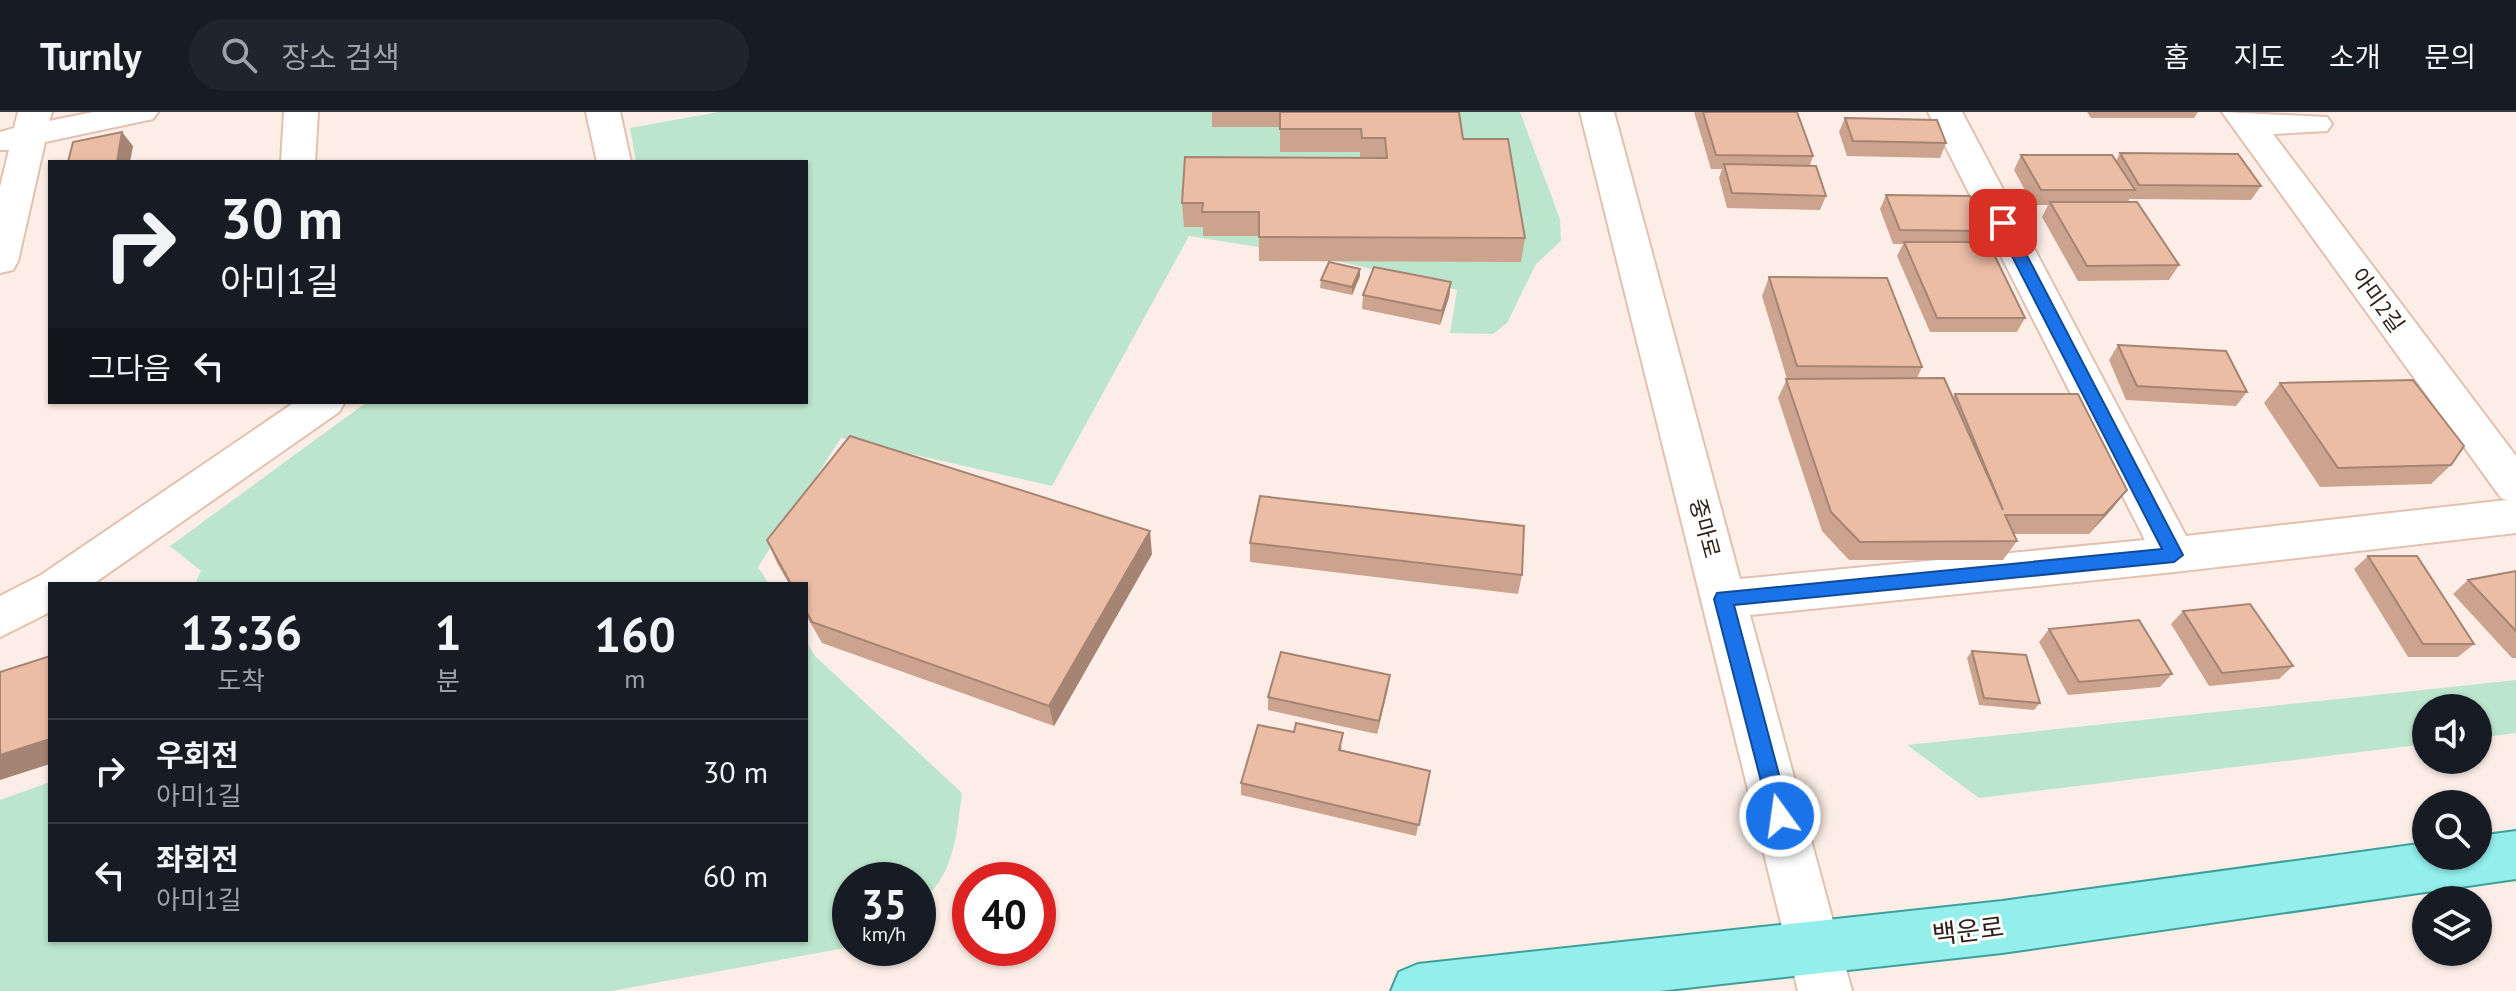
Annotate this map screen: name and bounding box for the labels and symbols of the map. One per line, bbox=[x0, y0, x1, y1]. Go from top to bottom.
pin bbox=[1969, 189, 2037, 257]
street label: 아미2길 bbox=[2345, 262, 2411, 338]
street label: 중마로 bbox=[1684, 495, 1726, 561]
position arrow bbox=[1738, 774, 1822, 858]
speed limit sign: 40 bbox=[952, 862, 1056, 966]
street label: 백운로 bbox=[1930, 910, 2006, 951]

